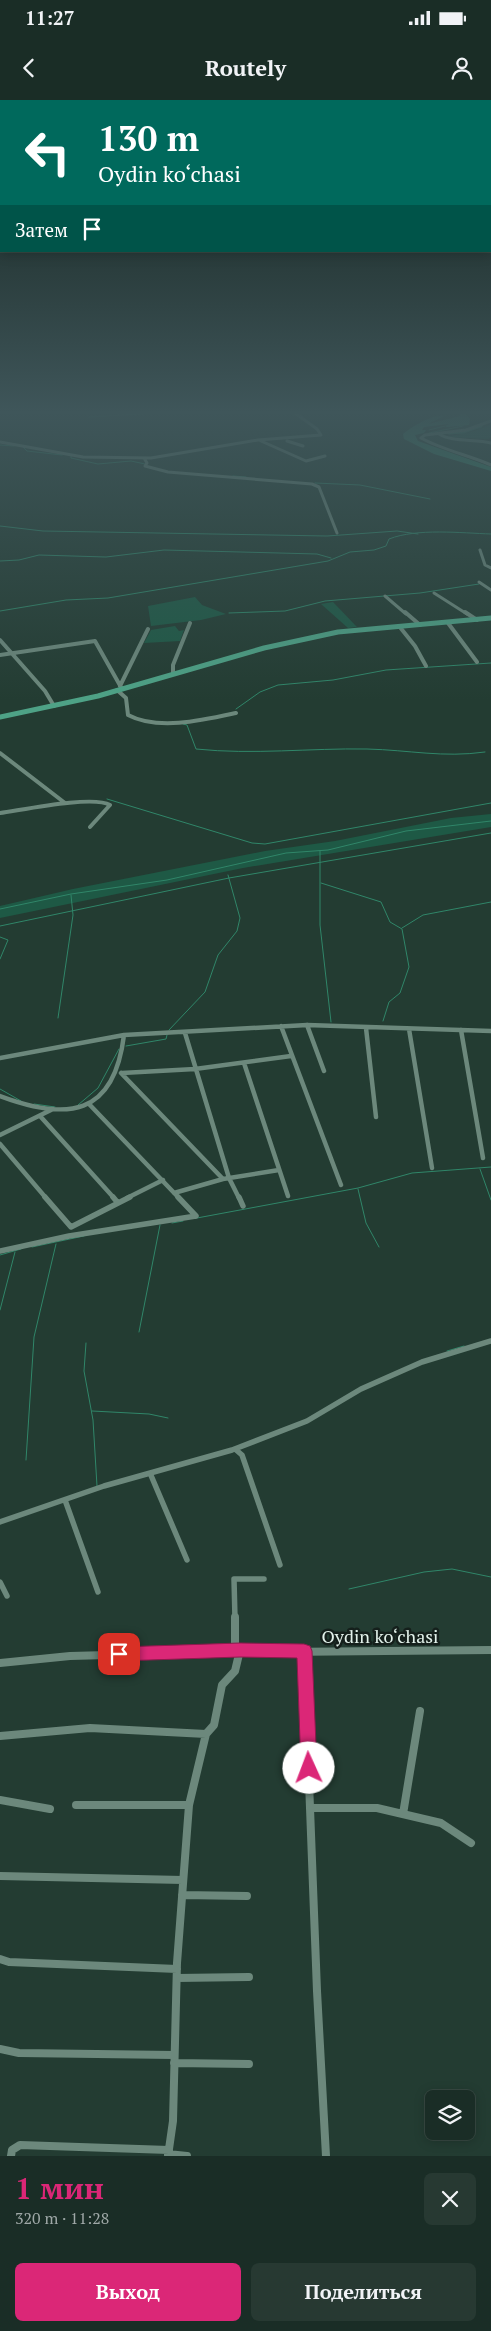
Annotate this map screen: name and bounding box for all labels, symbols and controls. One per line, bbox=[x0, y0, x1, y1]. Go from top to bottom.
text: 11:27 bbox=[25, 5, 74, 30]
text: Routely bbox=[205, 53, 286, 82]
icon: back bbox=[15, 54, 43, 82]
icon: person bbox=[448, 54, 476, 82]
text: 130 m bbox=[98, 115, 199, 161]
icon: left bbox=[15, 120, 80, 185]
text: Oydin ko‘chasi bbox=[98, 159, 241, 188]
icon: arrive bbox=[78, 215, 106, 243]
text: Затем bbox=[15, 217, 68, 242]
street label: Oydin ko‘chasi bbox=[322, 1624, 438, 1648]
pin bbox=[98, 1633, 140, 1675]
icon: arrive bbox=[105, 1640, 133, 1668]
position arrow bbox=[282, 1741, 334, 1793]
map controls bbox=[425, 2090, 475, 2140]
button: layers bbox=[425, 2090, 475, 2140]
text: 1 мин bbox=[15, 2168, 104, 2208]
button: close bbox=[424, 2173, 476, 2225]
text: 320 m · 11:28 bbox=[15, 2207, 109, 2229]
button: Выход bbox=[15, 2263, 241, 2321]
button: Поделиться bbox=[251, 2263, 476, 2321]

